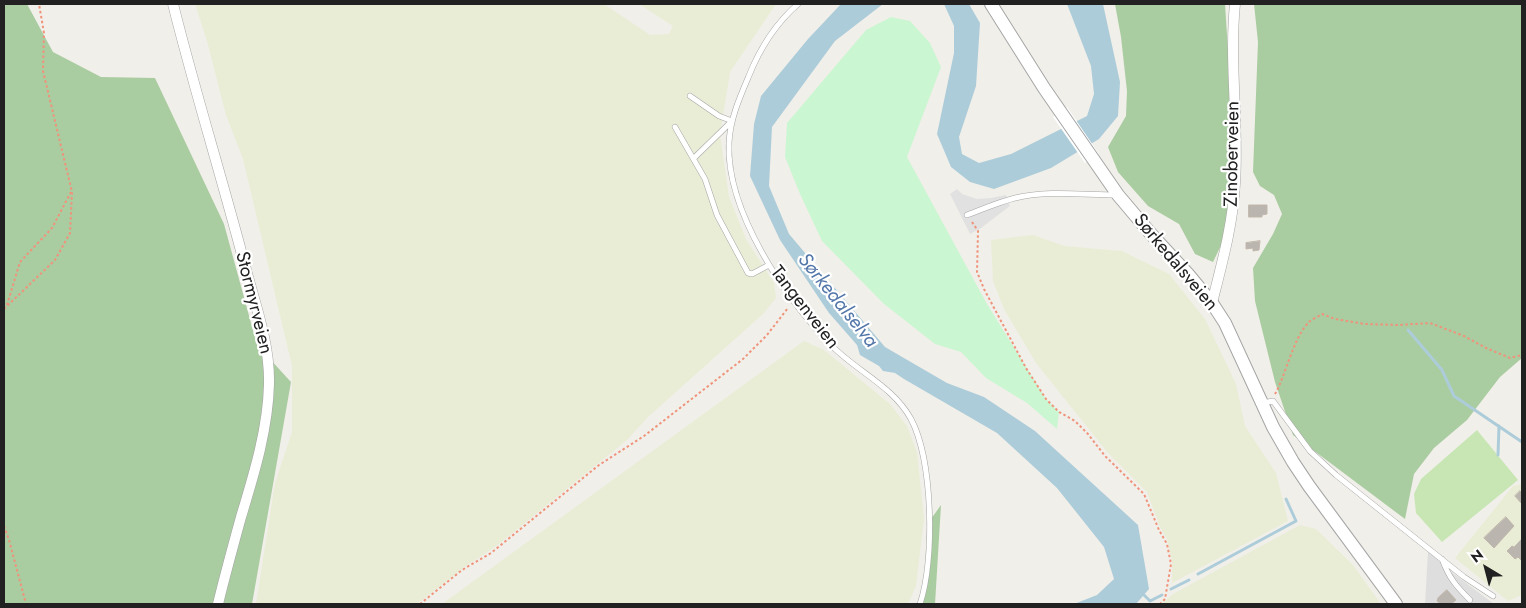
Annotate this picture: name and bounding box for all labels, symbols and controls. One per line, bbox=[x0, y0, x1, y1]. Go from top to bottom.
street label: Zinoberveien bbox=[1221, 101, 1245, 207]
street label: Sørkedalsveien bbox=[1128, 210, 1222, 316]
street label: Stormyrveien bbox=[229, 249, 277, 357]
water label: Sørkedalselva bbox=[792, 249, 882, 353]
street label: Tangenveien bbox=[765, 262, 843, 354]
north arrow bbox=[1461, 543, 1511, 593]
text: N bbox=[1467, 545, 1487, 567]

